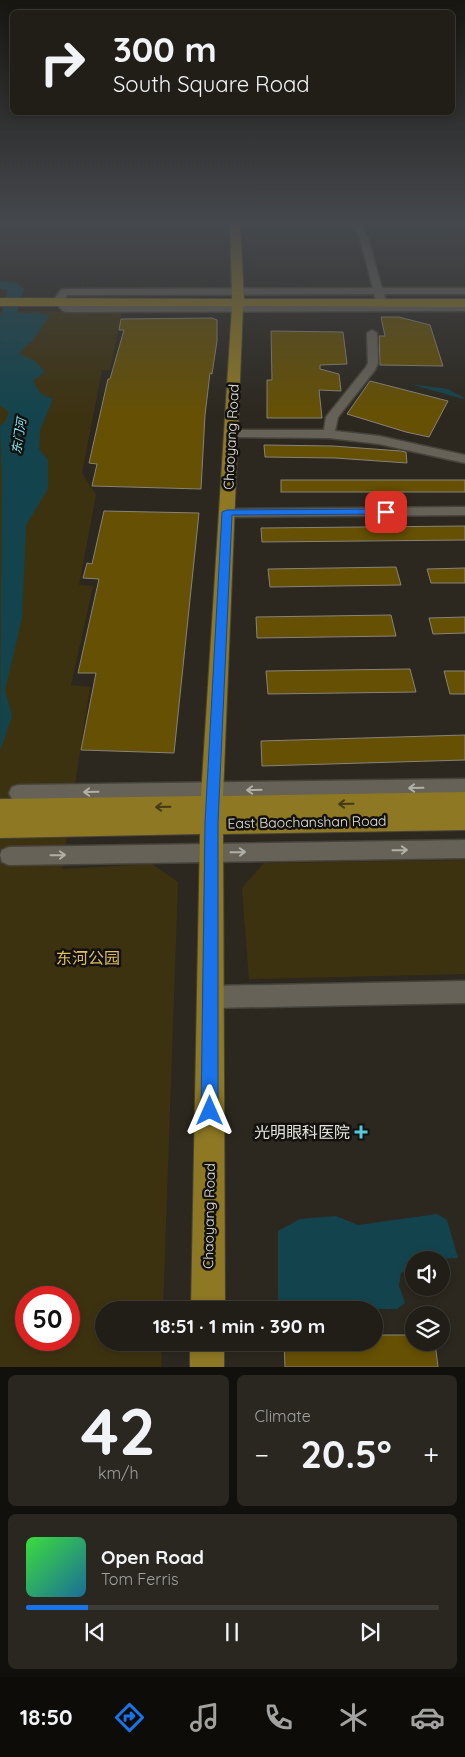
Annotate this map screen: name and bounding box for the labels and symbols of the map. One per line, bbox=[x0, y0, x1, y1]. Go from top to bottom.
street label: Chaoyang Road bbox=[219, 384, 243, 490]
water label: 东门河 bbox=[8, 415, 29, 455]
pin bbox=[365, 491, 407, 533]
one-way arrow bbox=[409, 783, 425, 793]
one-way arrow bbox=[246, 785, 262, 795]
one-way arrow bbox=[84, 787, 100, 797]
one-way arrow bbox=[339, 799, 355, 809]
one-way arrow bbox=[155, 802, 172, 812]
street label: East Baochanshan Road bbox=[227, 812, 387, 832]
one-way arrow bbox=[392, 845, 408, 855]
one-way arrow bbox=[229, 848, 245, 857]
one-way arrow bbox=[49, 850, 65, 860]
park label: 东河公园 bbox=[56, 948, 120, 968]
position arrow bbox=[183, 1084, 235, 1136]
place label: 光明眼科医院 bbox=[254, 1122, 350, 1142]
marker: 光明眼科医院 bbox=[354, 1125, 368, 1139]
street label: Chaoyang Road bbox=[199, 1163, 219, 1269]
speed limit sign: 50 bbox=[15, 1286, 80, 1351]

